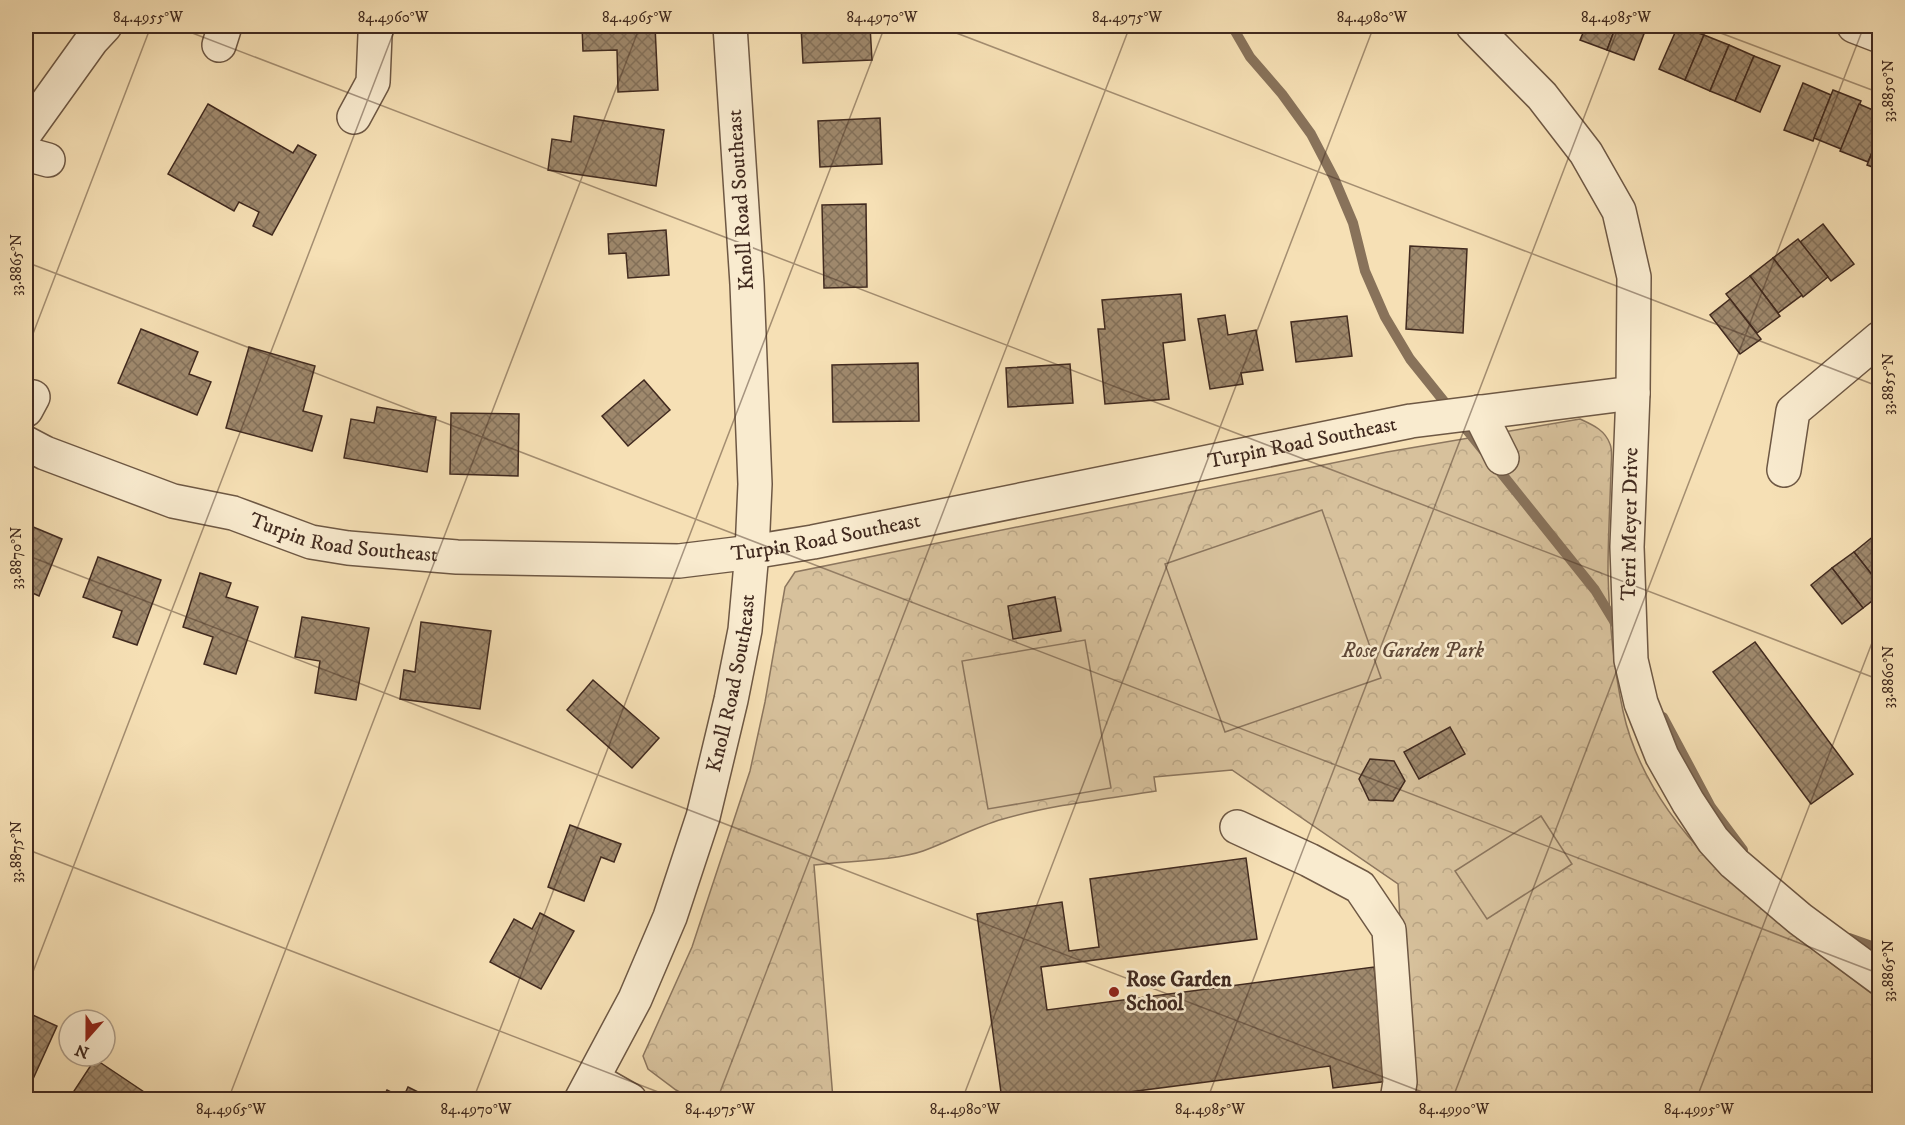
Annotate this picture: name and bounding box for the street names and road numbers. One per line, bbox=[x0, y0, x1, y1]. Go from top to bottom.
street label: Knoll Road Southeast bbox=[722, 108, 760, 291]
street label: Turpin Road Southeast bbox=[1205, 411, 1399, 475]
street label: Terri Meyer Drive bbox=[1616, 447, 1644, 601]
street label: Turpin Road Southeast bbox=[246, 507, 439, 568]
street label: Turpin Road Southeast bbox=[729, 508, 923, 567]
street label: Knoll Road Southeast bbox=[701, 593, 761, 775]

